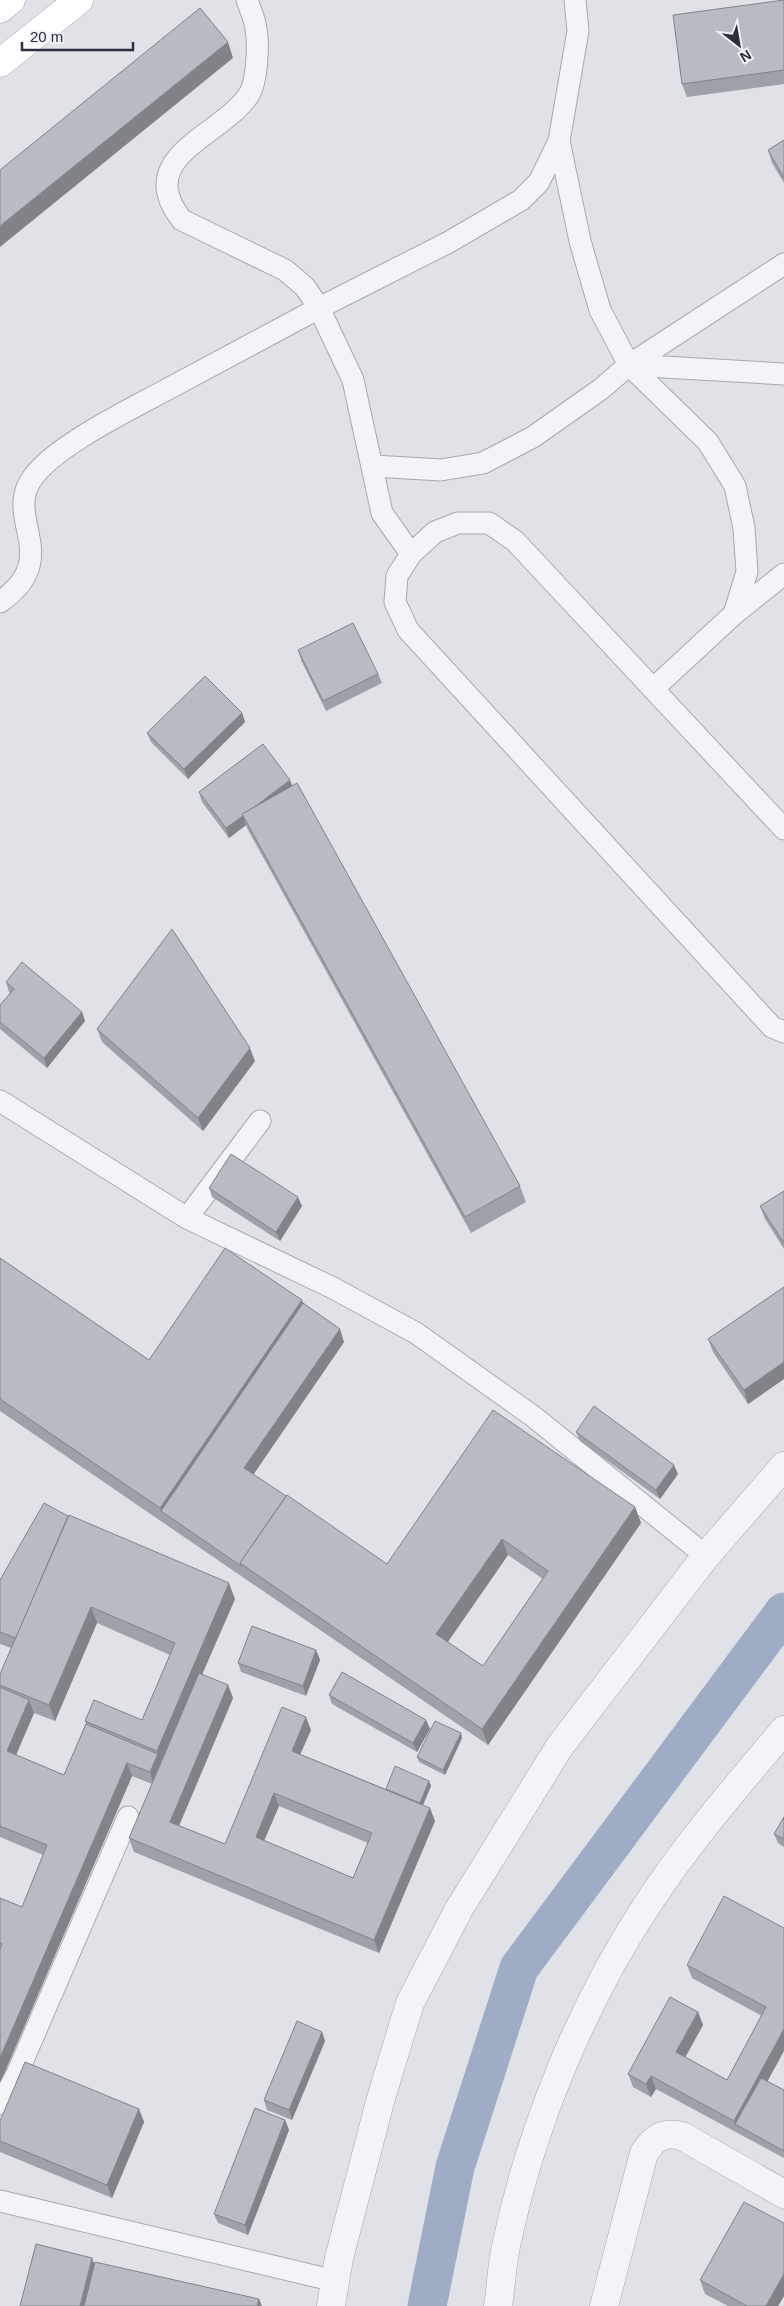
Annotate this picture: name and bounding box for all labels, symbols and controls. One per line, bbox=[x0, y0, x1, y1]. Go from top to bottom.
scale bar bbox=[22, 20, 134, 52]
north arrow bbox=[714, 20, 764, 70]
text: 20 m bbox=[30, 28, 63, 45]
text: N bbox=[737, 47, 754, 66]

